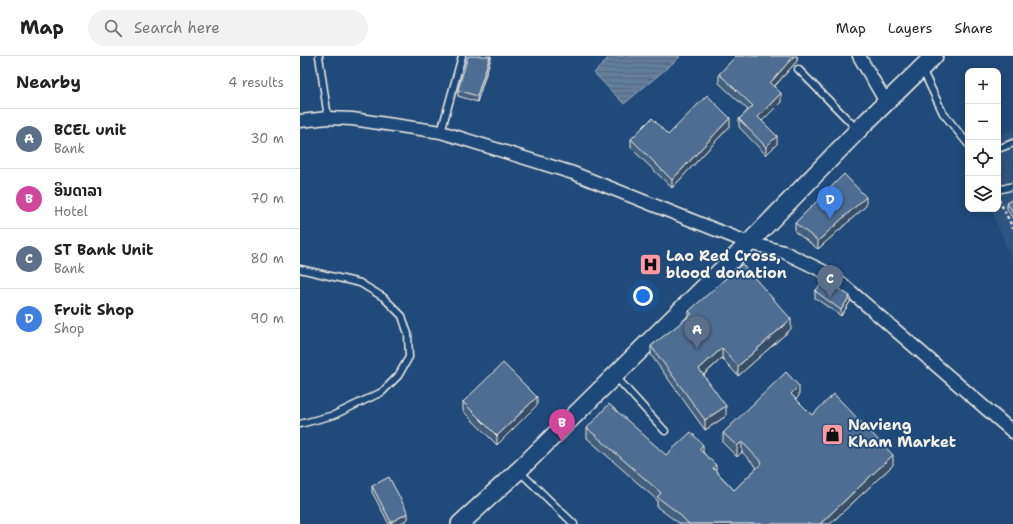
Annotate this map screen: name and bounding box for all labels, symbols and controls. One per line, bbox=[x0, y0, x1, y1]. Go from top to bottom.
search box bbox=[88, 10, 368, 46]
text: Map bbox=[20, 15, 64, 40]
icon: search bbox=[102, 17, 124, 39]
text: Search here bbox=[134, 18, 220, 38]
text: Map bbox=[836, 19, 866, 37]
text: Layers bbox=[888, 19, 932, 37]
text: Share bbox=[954, 19, 993, 37]
map controls bbox=[965, 68, 1001, 212]
button: + bbox=[965, 68, 1001, 104]
text: Nearby bbox=[16, 71, 81, 93]
text: 4 results bbox=[228, 74, 284, 91]
button: − bbox=[965, 104, 1001, 140]
text: BCEL unit bbox=[54, 120, 126, 140]
text: A bbox=[24, 130, 34, 147]
text: 30 m bbox=[250, 130, 284, 147]
text: Bank bbox=[54, 140, 85, 157]
button: locate bbox=[965, 140, 1001, 176]
button: layers bbox=[965, 176, 1001, 212]
text: ອິນດາລາ bbox=[54, 181, 102, 201]
pin: D bbox=[817, 186, 843, 219]
text: B bbox=[25, 190, 33, 207]
text: 70 m bbox=[250, 190, 284, 207]
text: Hotel bbox=[54, 203, 88, 220]
text: ST Bank Unit bbox=[54, 240, 153, 260]
place label: Lao Red Cross, blood donation bbox=[666, 246, 787, 283]
text: C bbox=[25, 250, 33, 267]
text: 80 m bbox=[250, 250, 284, 267]
hospital icon: Lao Red Cross, blood donation bbox=[638, 252, 664, 278]
text: Bank bbox=[54, 260, 85, 277]
pin: C bbox=[817, 265, 843, 298]
your location bbox=[633, 286, 653, 306]
text: Fruit Shop bbox=[54, 300, 134, 320]
text: D bbox=[24, 310, 34, 327]
text: 90 m bbox=[250, 310, 284, 327]
pin: A bbox=[684, 316, 710, 349]
text: Shop bbox=[54, 320, 84, 337]
pin: B bbox=[549, 409, 575, 442]
place label: Navieng Kham Market bbox=[848, 415, 956, 452]
shop icon: Navieng Kham Market bbox=[820, 421, 846, 447]

